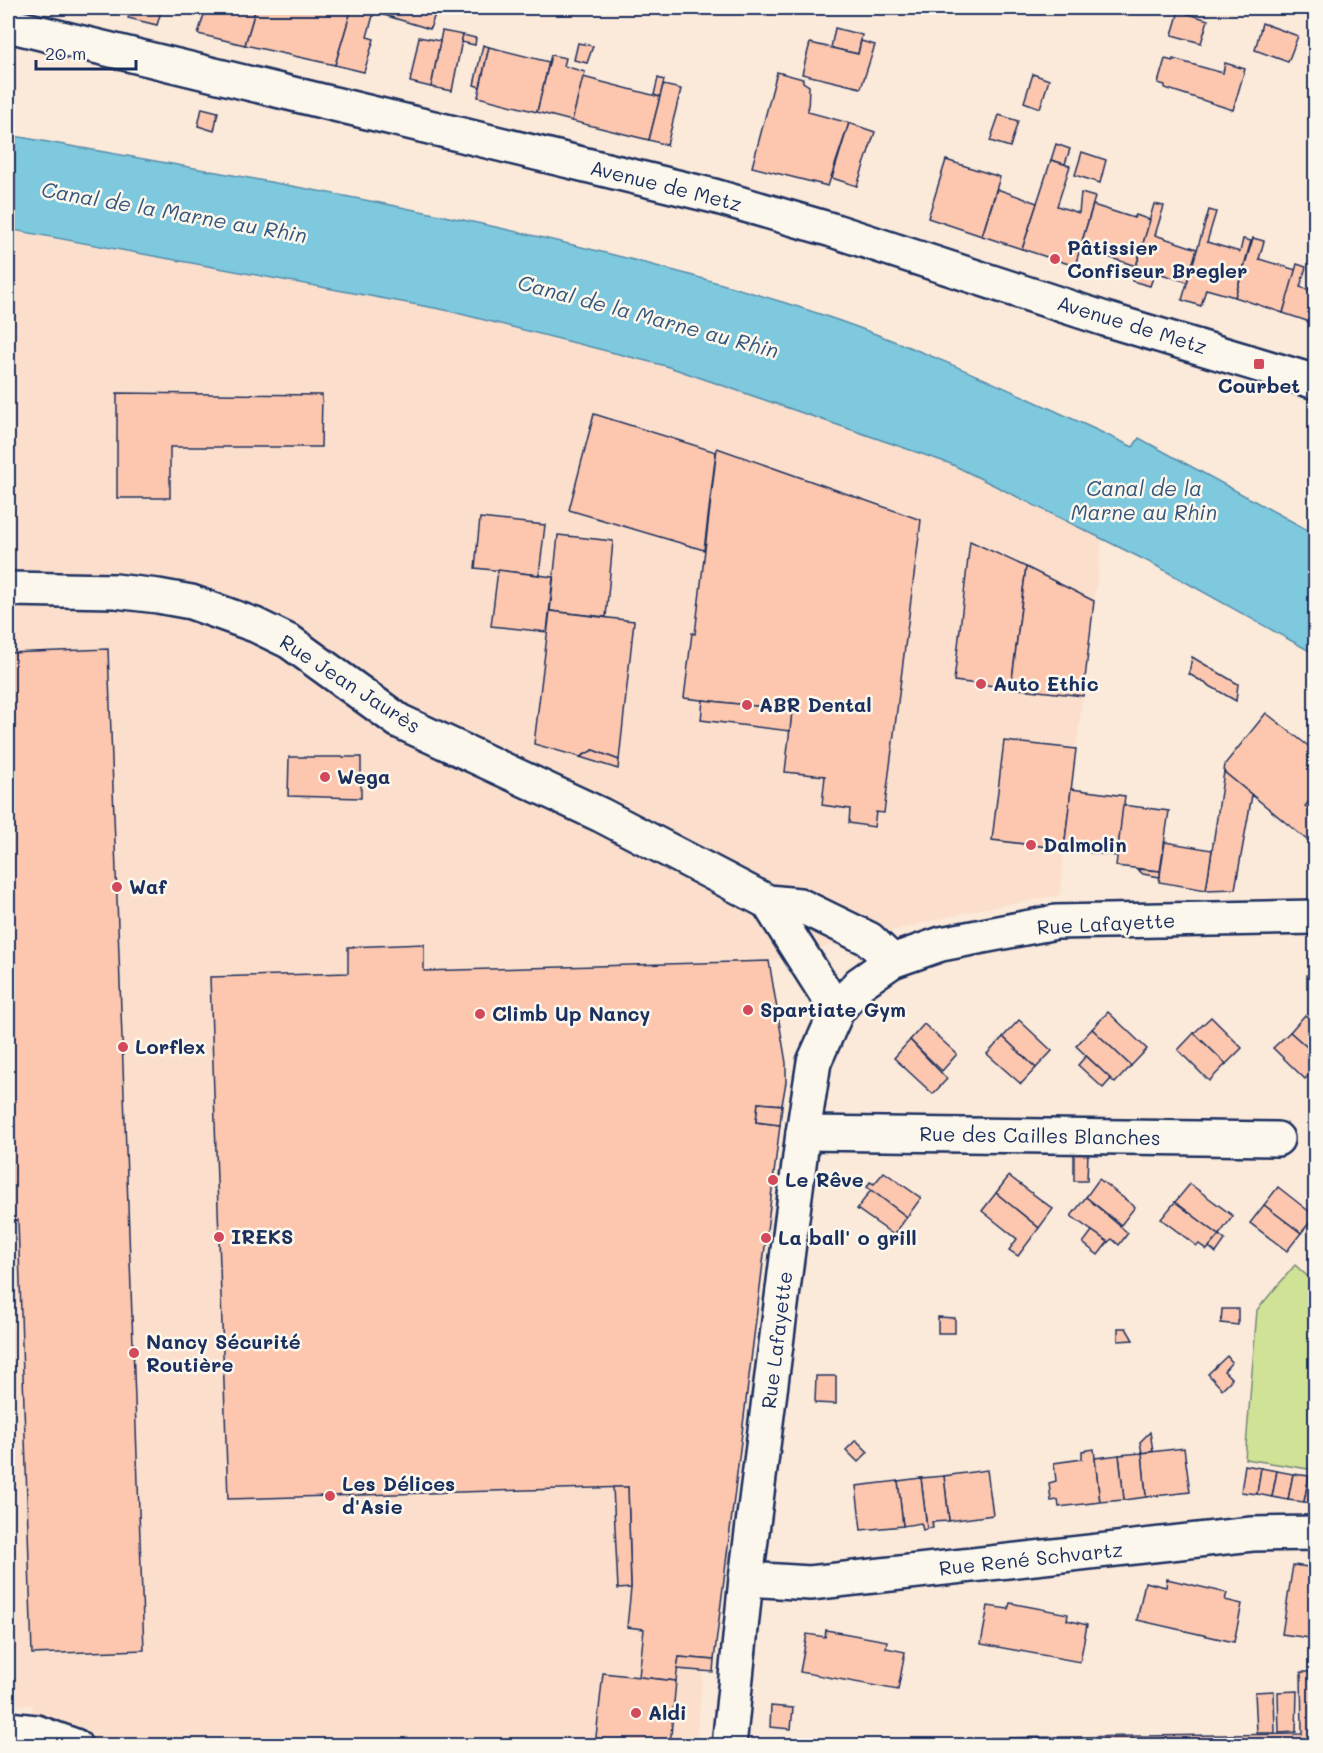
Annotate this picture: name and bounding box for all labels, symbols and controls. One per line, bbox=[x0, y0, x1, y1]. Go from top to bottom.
scale bar bbox=[36, 33, 136, 71]
text: 20 m bbox=[45, 41, 86, 65]
street label: Avenue de Metz bbox=[588, 154, 745, 216]
water label: Canal de la Marne au Rhin bbox=[39, 175, 309, 248]
place label: Pâtissier Confiseur Bregler bbox=[1067, 234, 1247, 283]
marker: Pâtissier Confiseur Bregler bbox=[1048, 252, 1062, 266]
water label: Canal de la Marne au Rhin bbox=[515, 268, 782, 363]
street label: Avenue de Metz bbox=[1054, 289, 1210, 359]
marker: Courbet bbox=[1252, 357, 1266, 371]
place label: Courbet bbox=[1218, 372, 1300, 398]
water label: Canal de la Marne au Rhin bbox=[1071, 474, 1217, 525]
street label: Rue Jean Jaurès bbox=[275, 628, 426, 738]
place label: Auto Ethic bbox=[993, 670, 1099, 696]
marker: Auto Ethic bbox=[974, 677, 988, 691]
place label: ABR Dental bbox=[759, 691, 872, 717]
marker: ABR Dental bbox=[740, 698, 754, 712]
place label: Wega bbox=[337, 763, 390, 789]
marker: Wega bbox=[318, 770, 332, 784]
place label: Dalmolin bbox=[1043, 831, 1127, 857]
marker: Dalmolin bbox=[1024, 838, 1038, 852]
place label: Waf bbox=[129, 873, 167, 899]
marker: Waf bbox=[110, 880, 124, 894]
street label: Rue Lafayette bbox=[1036, 906, 1176, 940]
place label: Spartiate Gym bbox=[760, 996, 906, 1022]
place label: Climb Up Nancy bbox=[492, 1000, 651, 1026]
marker: Spartiate Gym bbox=[741, 1003, 755, 1017]
marker: Climb Up Nancy bbox=[473, 1007, 487, 1021]
place label: Lorflex bbox=[135, 1033, 206, 1059]
marker: Lorflex bbox=[116, 1040, 130, 1054]
street label: Rue des Cailles Blanches bbox=[919, 1120, 1161, 1150]
place label: Le Rêve bbox=[785, 1166, 864, 1192]
marker: Le Rêve bbox=[766, 1173, 780, 1187]
place label: IREKS bbox=[231, 1223, 294, 1249]
place label: La ball' o grill bbox=[778, 1224, 917, 1250]
marker: IREKS bbox=[212, 1230, 226, 1244]
marker: La ball' o grill bbox=[759, 1231, 773, 1245]
street label: Rue Lafayette bbox=[755, 1270, 797, 1410]
place label: Nancy Sécurité Routière bbox=[146, 1328, 301, 1377]
marker: Nancy Sécurité Routière bbox=[127, 1346, 141, 1360]
place label: Les Délices d'Asie bbox=[342, 1470, 455, 1519]
marker: Les Délices d'Asie bbox=[323, 1489, 337, 1503]
street label: Rue René Schvartz bbox=[938, 1535, 1124, 1581]
place label: Aldi bbox=[648, 1699, 687, 1725]
marker: Aldi bbox=[629, 1706, 643, 1720]

